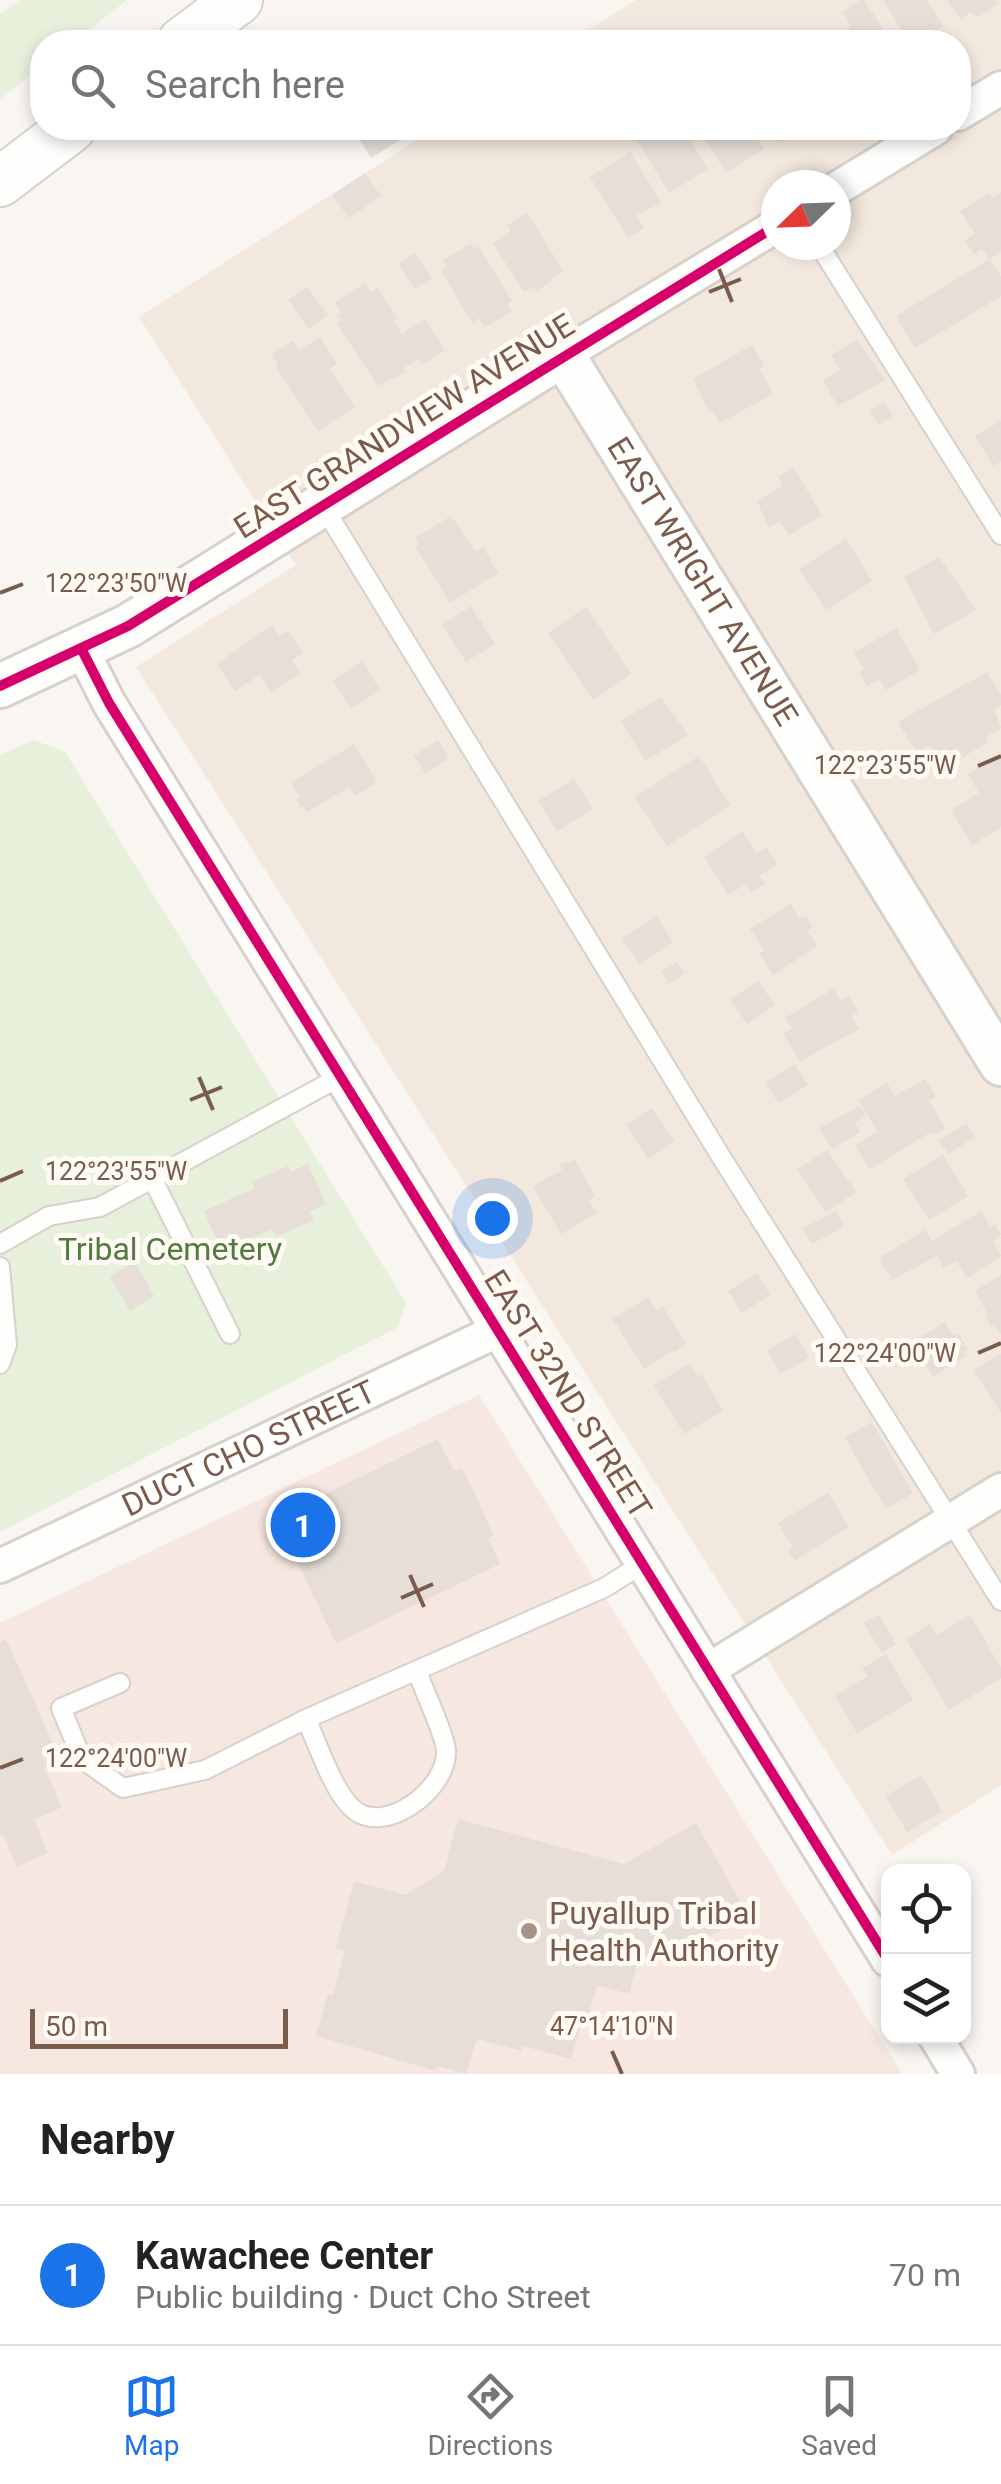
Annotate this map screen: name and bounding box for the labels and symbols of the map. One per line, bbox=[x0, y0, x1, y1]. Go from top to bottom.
north arrow bbox=[761, 170, 851, 260]
street label: EAST GRANDVIEW AVENUE bbox=[227, 306, 581, 546]
street label: EAST WRIGHT AVENUE bbox=[600, 430, 806, 732]
text: 122°23'50"W bbox=[45, 569, 187, 598]
text: 122°23'55"W bbox=[814, 751, 956, 780]
text: 122°23'55"W bbox=[45, 1157, 187, 1186]
your location bbox=[467, 1193, 518, 1244]
park label: Tribal Cemetery bbox=[58, 1230, 282, 1268]
street label: EAST 32ND STREET bbox=[476, 1263, 660, 1525]
text: 122°24'00"W bbox=[814, 1339, 956, 1368]
street label: DUCT CHO STREET bbox=[116, 1372, 381, 1525]
pin: 1 bbox=[270, 1488, 336, 1562]
text: 122°24'00"W bbox=[45, 1744, 187, 1773]
place label: Puyallup Tribal Health Authority bbox=[549, 1894, 779, 1969]
marker: Puyallup Tribal Health Authority bbox=[518, 1920, 540, 1942]
scale bar bbox=[30, 2004, 288, 2048]
text: 47°14'10"N bbox=[550, 2012, 674, 2041]

